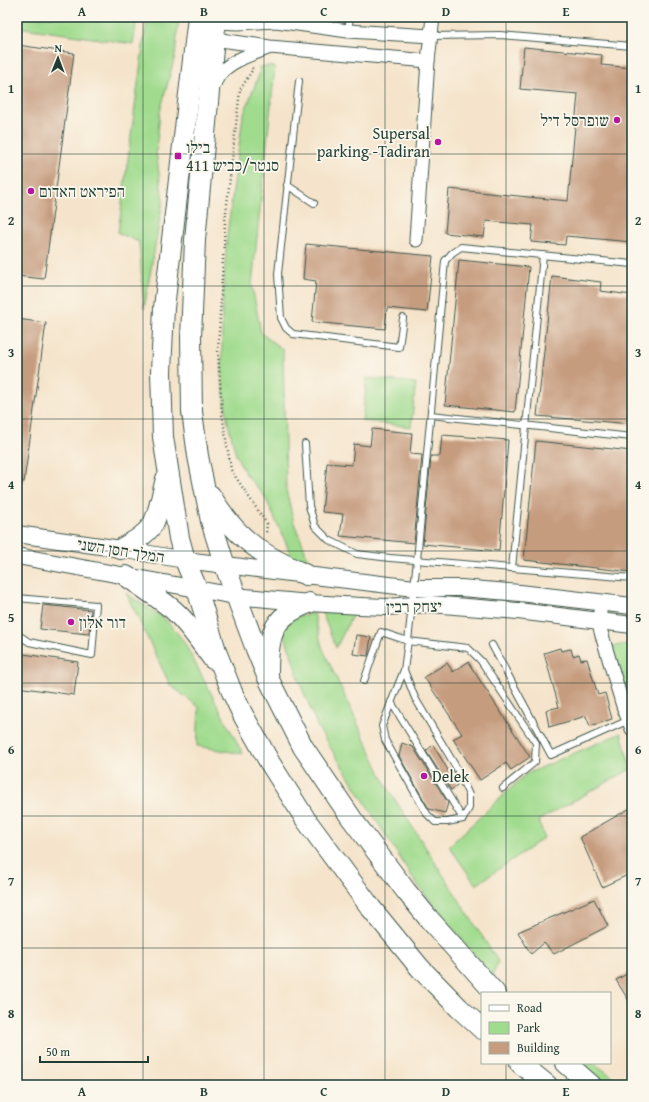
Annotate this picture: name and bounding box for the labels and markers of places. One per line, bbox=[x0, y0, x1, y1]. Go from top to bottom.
place label: שופרסל דיל bbox=[540, 108, 609, 132]
marker: שופרסל דיל bbox=[612, 115, 622, 125]
place label: Supersal parking -Tadiran bbox=[317, 121, 431, 163]
place label: בילו סנטר/כביש 411 bbox=[186, 135, 279, 177]
marker: Supersal parking -Tadiran bbox=[433, 137, 443, 147]
marker: בילו סנטר/כביש 411 bbox=[173, 151, 183, 161]
place label: הפיראט האדום bbox=[39, 179, 125, 203]
marker: הפיראט האדום bbox=[26, 186, 36, 196]
place label: דור אלון bbox=[79, 610, 126, 634]
marker: דור אלון bbox=[66, 617, 76, 627]
place label: Delek bbox=[432, 764, 470, 788]
marker: Delek bbox=[419, 771, 429, 781]

